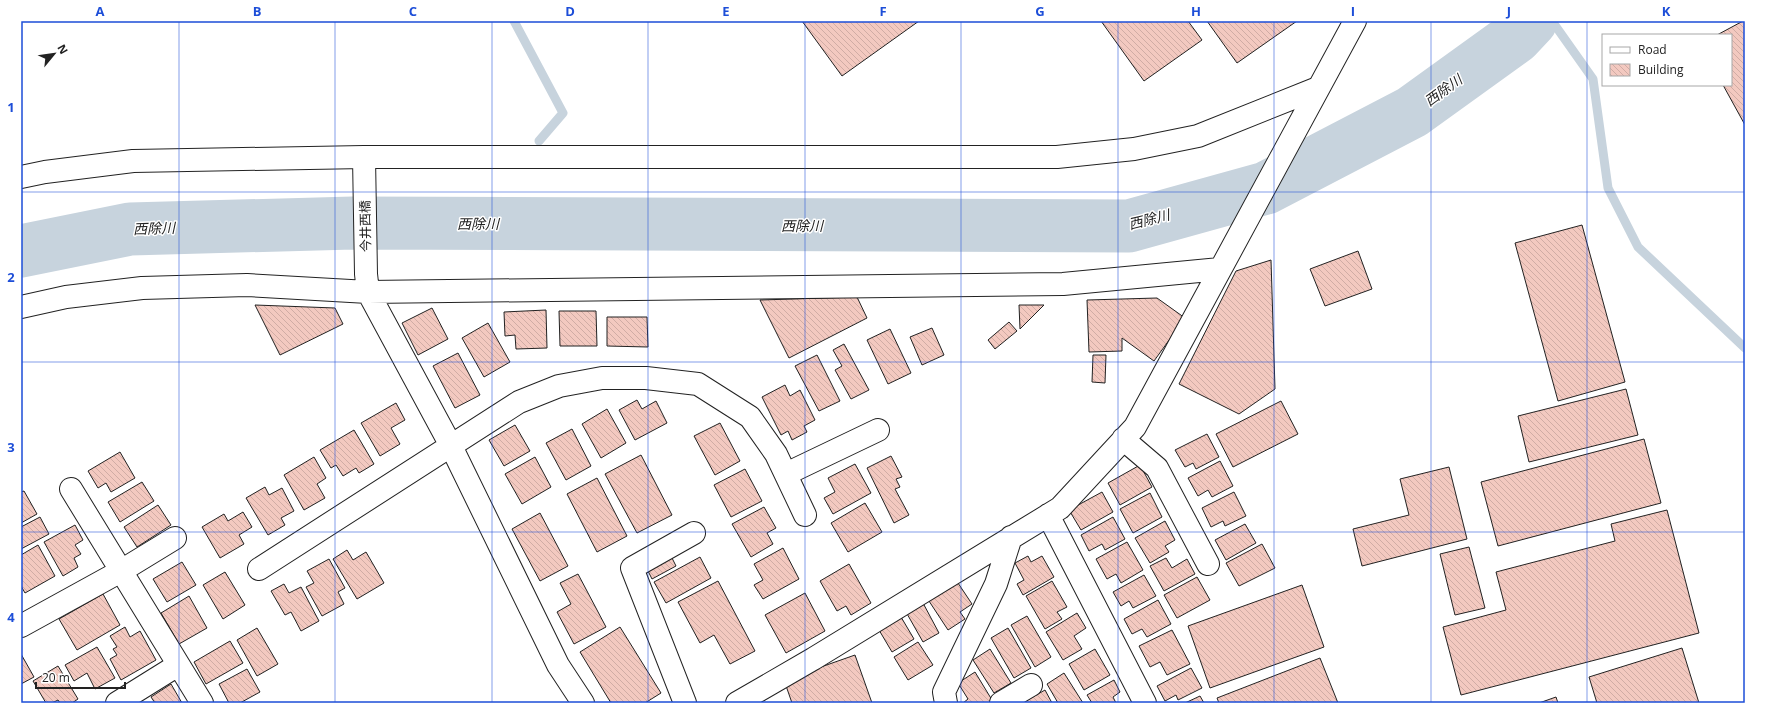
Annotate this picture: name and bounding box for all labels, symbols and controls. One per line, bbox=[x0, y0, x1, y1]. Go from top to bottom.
text: A bbox=[96, 2, 105, 20]
text: B bbox=[253, 2, 262, 20]
text: C bbox=[409, 2, 417, 20]
text: D bbox=[565, 2, 575, 20]
text: E bbox=[722, 2, 730, 20]
text: F bbox=[879, 2, 887, 20]
text: G bbox=[1035, 2, 1045, 20]
text: H bbox=[1191, 2, 1201, 20]
text: I bbox=[1351, 2, 1355, 20]
text: J bbox=[1506, 2, 1511, 20]
text: K bbox=[1662, 2, 1671, 20]
north arrow bbox=[34, 34, 74, 74]
legend bbox=[1602, 34, 1732, 86]
text: N bbox=[54, 41, 72, 56]
text: Road bbox=[1638, 41, 1667, 58]
text: Building bbox=[1638, 61, 1684, 78]
water label: 西除川 bbox=[1420, 69, 1467, 110]
text: 1 bbox=[7, 98, 15, 116]
street label: 今井西橋 bbox=[356, 200, 374, 252]
water label: 西除川 bbox=[1126, 204, 1174, 233]
water label: 西除川 bbox=[457, 214, 501, 233]
water label: 西除川 bbox=[781, 216, 825, 235]
water label: 西除川 bbox=[133, 218, 177, 238]
text: 2 bbox=[7, 268, 15, 286]
text: 3 bbox=[7, 438, 15, 456]
text: 4 bbox=[7, 608, 15, 626]
scale bar bbox=[36, 664, 125, 690]
text: 20 m bbox=[42, 669, 70, 686]

